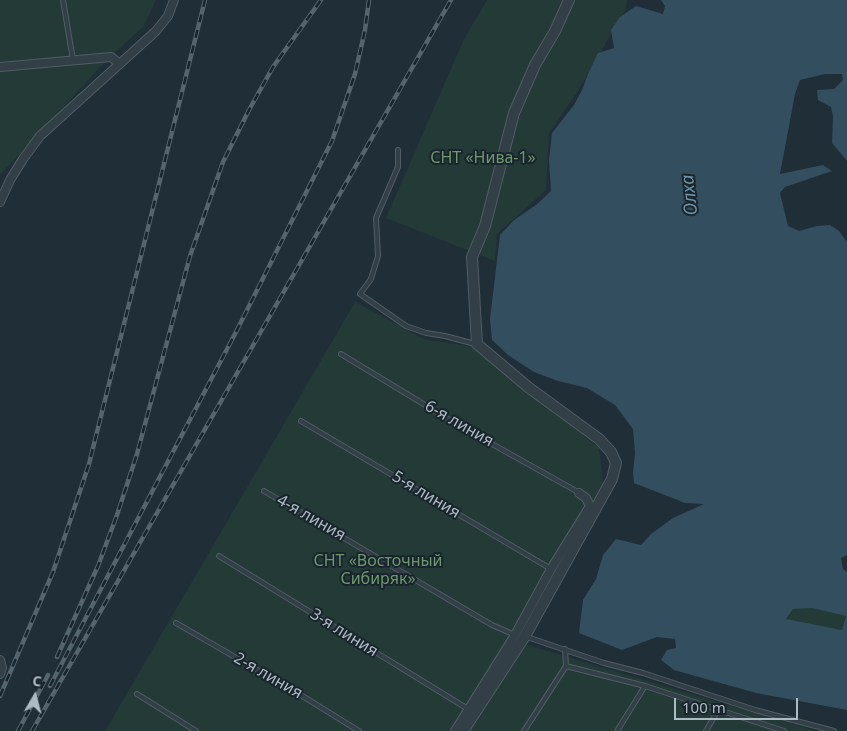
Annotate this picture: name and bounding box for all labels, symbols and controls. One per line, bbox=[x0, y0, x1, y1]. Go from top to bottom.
park label: СНТ «Нива-1» bbox=[430, 148, 536, 168]
water label: Олха bbox=[677, 174, 703, 216]
street label: 6-я линия bbox=[421, 397, 497, 451]
street label: 5-я линия bbox=[388, 467, 464, 523]
street label: 4-я линия bbox=[273, 491, 349, 545]
park label: СНТ «Восточный Сибиряк» bbox=[313, 551, 443, 589]
street label: 3-я линия bbox=[307, 605, 381, 661]
street label: 2-я линия bbox=[230, 649, 306, 703]
north arrow bbox=[10, 671, 60, 721]
text: С bbox=[31, 671, 43, 691]
scale bar bbox=[677, 688, 801, 720]
text: 100 m bbox=[682, 697, 726, 717]

